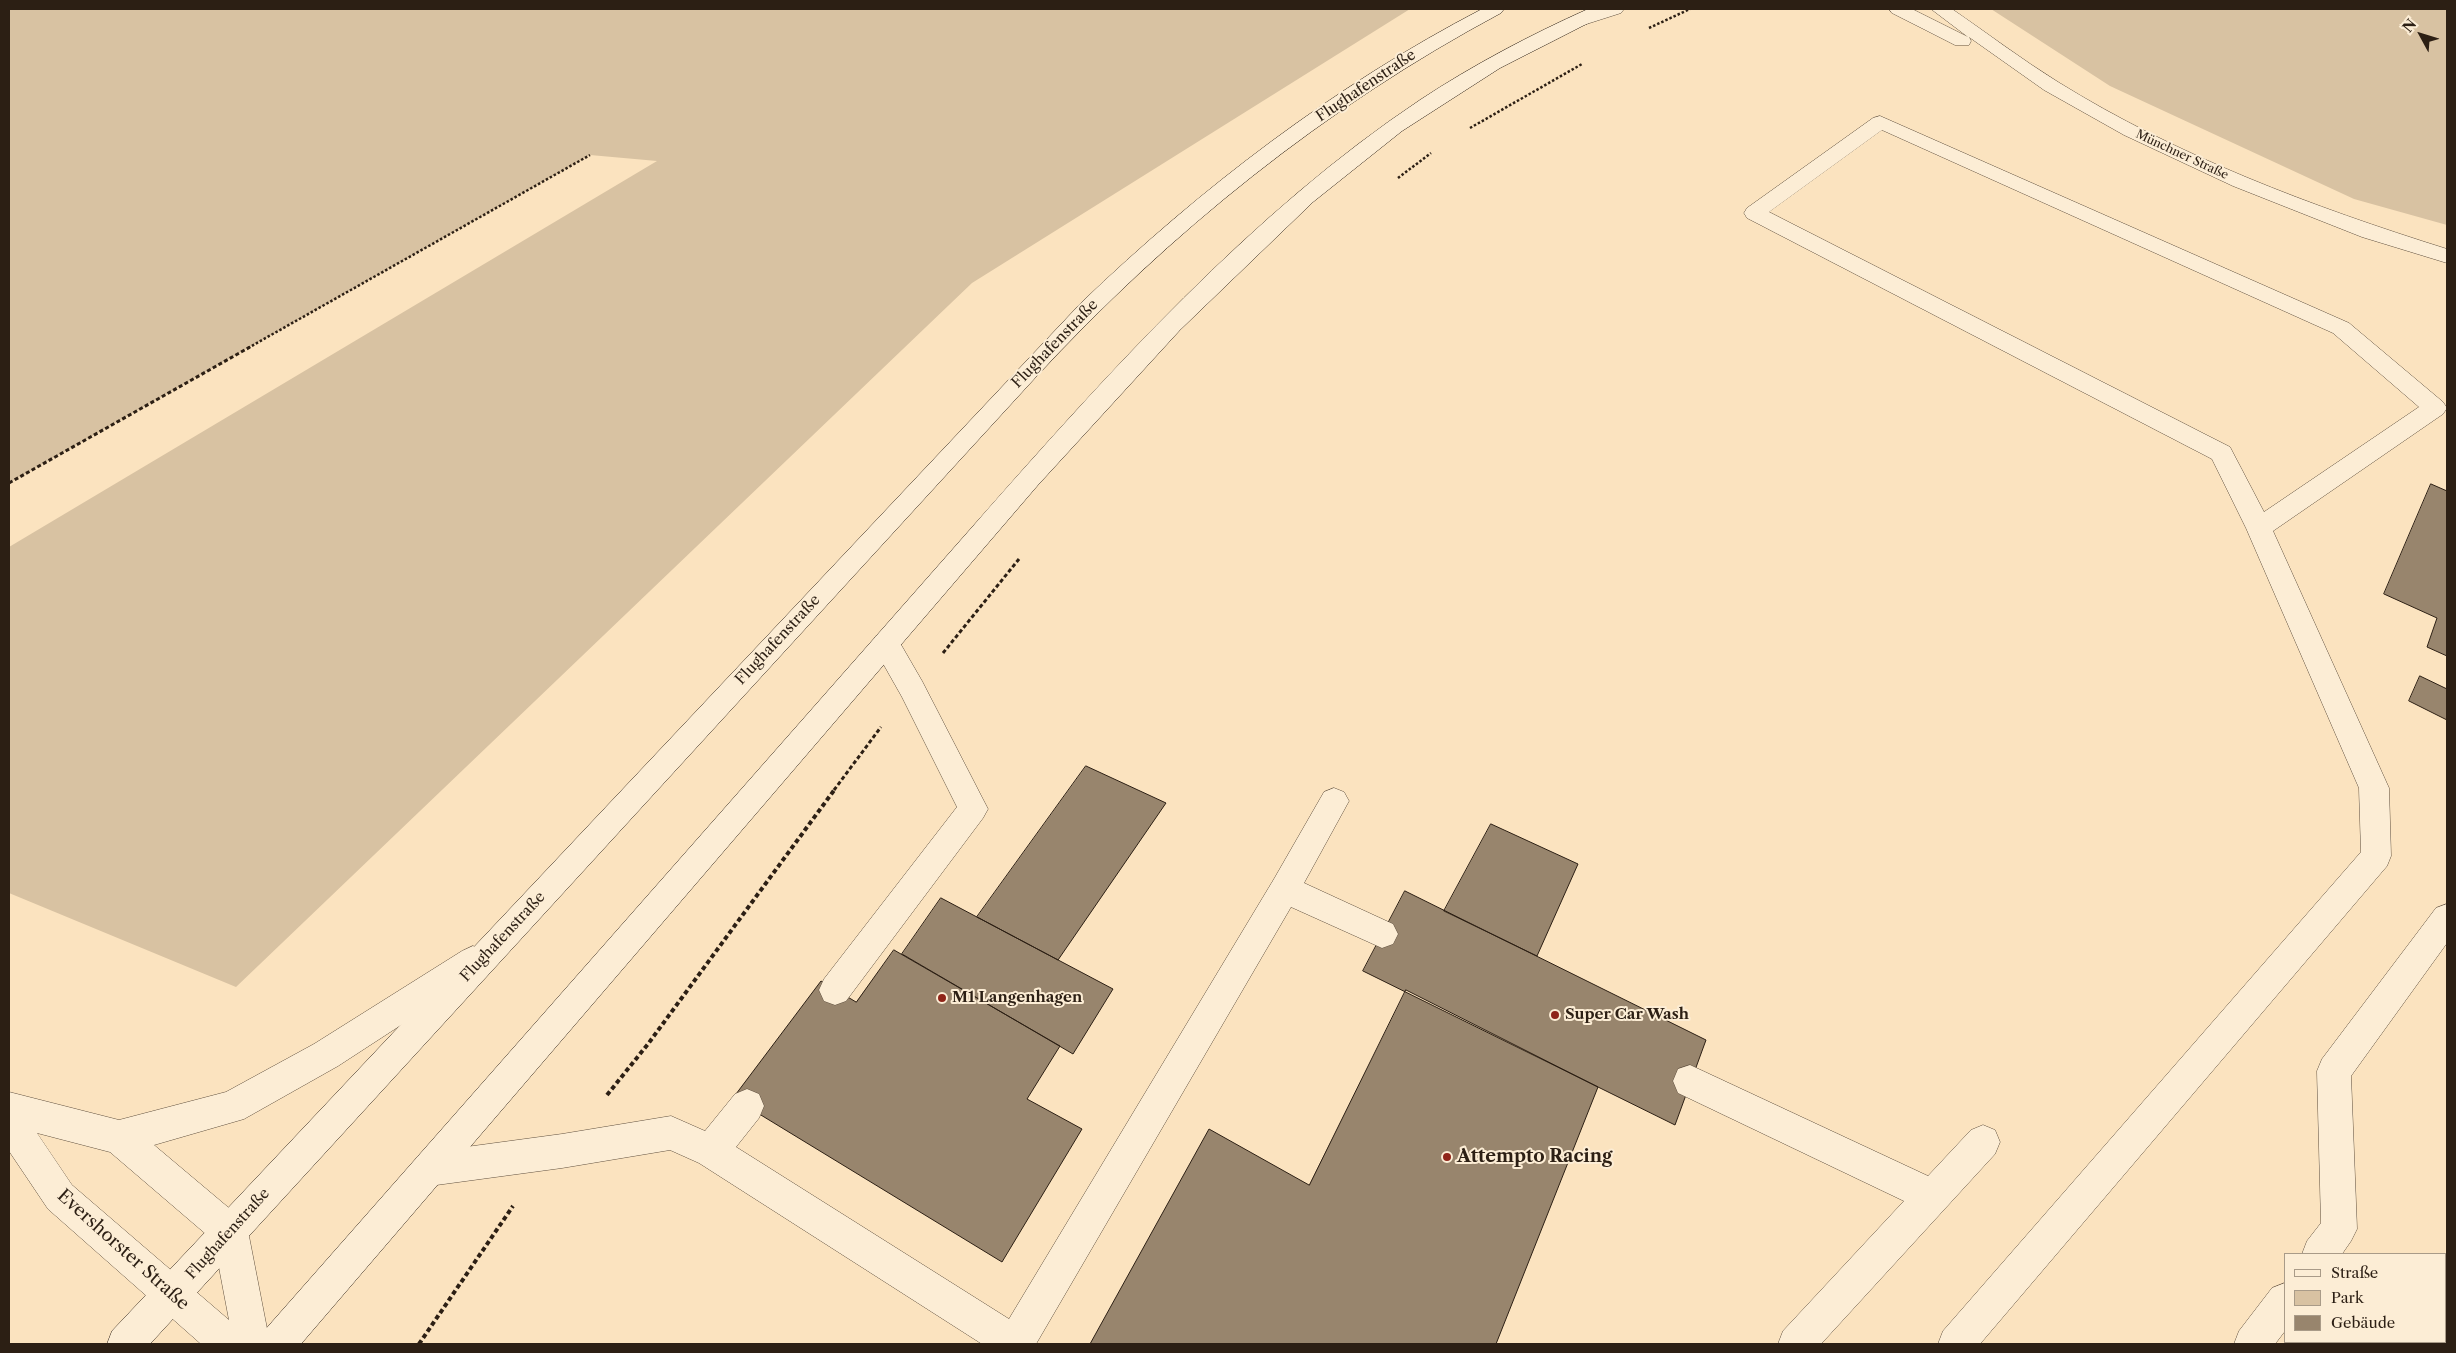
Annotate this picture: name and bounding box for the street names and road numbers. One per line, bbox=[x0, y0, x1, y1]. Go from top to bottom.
street label: Flughafenstraße bbox=[1313, 46, 1419, 126]
street label: Münchner Straße bbox=[2133, 127, 2231, 183]
street label: Flughafenstraße bbox=[1008, 296, 1102, 392]
street label: Flughafenstraße bbox=[732, 591, 824, 689]
street label: Flughafenstraße bbox=[457, 888, 549, 986]
street label: Evershorster Straße bbox=[53, 1185, 193, 1315]
street label: Flughafenstraße bbox=[182, 1185, 274, 1283]

